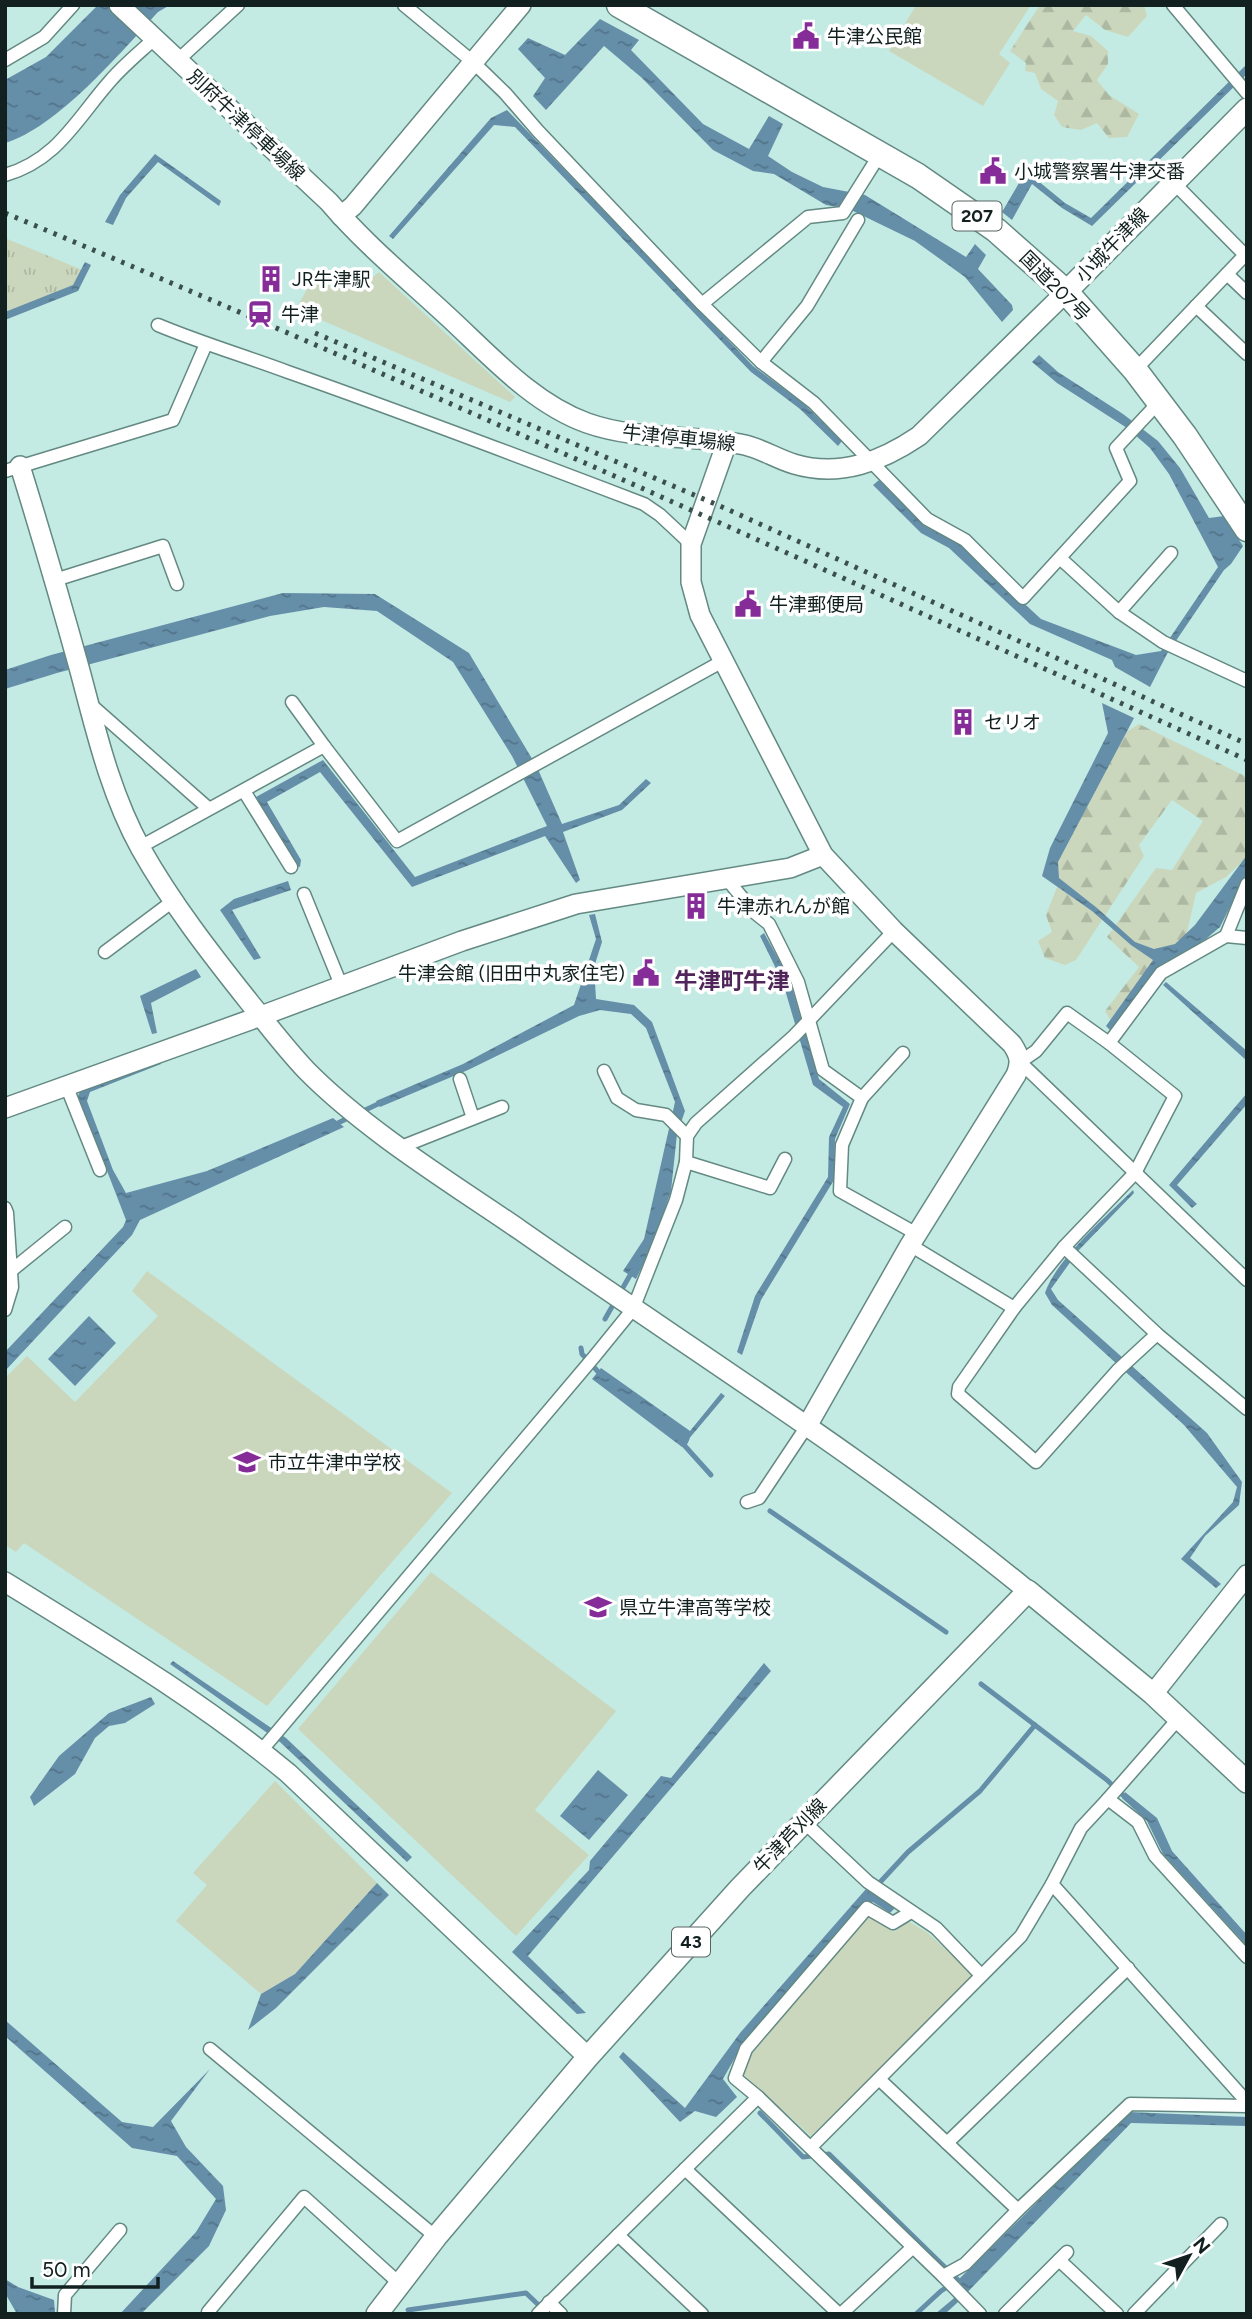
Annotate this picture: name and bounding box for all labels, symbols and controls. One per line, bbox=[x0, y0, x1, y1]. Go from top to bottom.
public building icon: 牛津公民館 bbox=[791, 21, 821, 51]
place label: 牛津公民館 bbox=[827, 25, 922, 48]
street label: 別府牛津停車場線 bbox=[183, 65, 309, 185]
public building icon: 小城警察署牛津交番 bbox=[978, 156, 1008, 186]
place label: 小城警察署牛津交番 bbox=[1014, 160, 1185, 183]
road number: 207 bbox=[953, 202, 1002, 230]
street label: 小城牛津線 bbox=[1071, 203, 1153, 287]
street label: 国道207号 bbox=[1015, 246, 1095, 326]
building icon: JR牛津駅 bbox=[256, 264, 286, 294]
place label: JR牛津駅 bbox=[292, 268, 371, 291]
station icon: 牛津 bbox=[245, 299, 275, 329]
place label: 牛津 bbox=[281, 303, 319, 326]
street label: 牛津停車場線 bbox=[621, 421, 737, 455]
public building icon: 牛津郵便局 bbox=[733, 589, 763, 619]
place label: 牛津郵便局 bbox=[769, 593, 864, 616]
building icon: セリオ bbox=[948, 707, 978, 737]
place label: セリオ bbox=[984, 711, 1041, 734]
building icon: 牛津赤れんが館 bbox=[681, 891, 711, 921]
place label: 牛津赤れんが館 bbox=[717, 895, 850, 918]
public building icon: 牛津会館 (旧田中丸家住宅) bbox=[631, 958, 661, 988]
place label: 牛津会館 (旧田中丸家住宅) bbox=[398, 962, 625, 985]
district label: 牛津町牛津 bbox=[675, 967, 790, 995]
school or university icon: 市立牛津中学校 bbox=[232, 1447, 262, 1477]
place label: 市立牛津中学校 bbox=[268, 1451, 401, 1474]
school or university icon: 県立牛津高等学校 bbox=[583, 1592, 613, 1622]
place label: 県立牛津高等学校 bbox=[619, 1596, 771, 1619]
street label: 牛津芦刈線 bbox=[749, 1794, 831, 1878]
road number: 43 bbox=[672, 1928, 710, 1956]
north arrow bbox=[1154, 2221, 1224, 2291]
text: N bbox=[1188, 2232, 1215, 2258]
scale bar bbox=[32, 2246, 158, 2290]
text: 50 m bbox=[42, 2257, 91, 2282]

